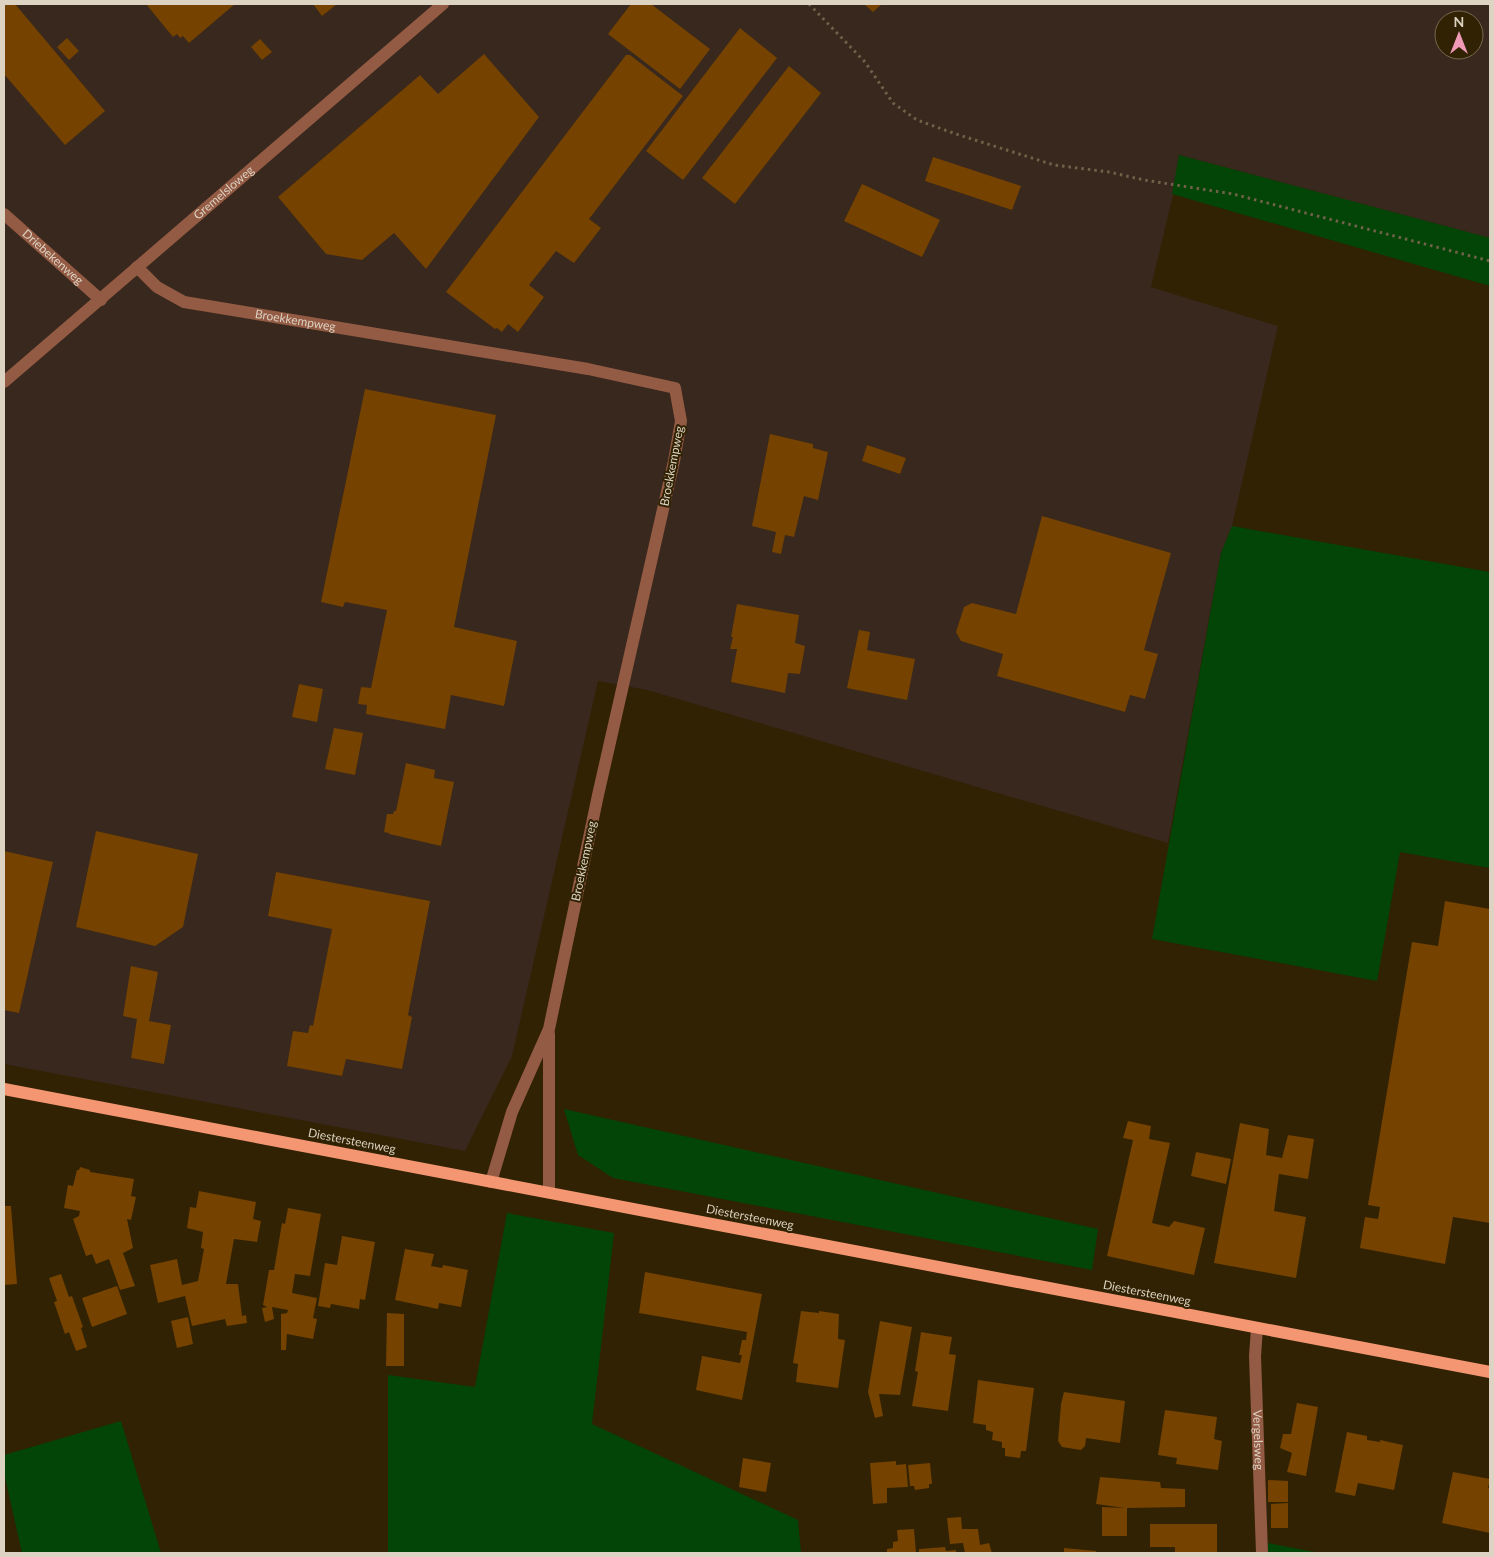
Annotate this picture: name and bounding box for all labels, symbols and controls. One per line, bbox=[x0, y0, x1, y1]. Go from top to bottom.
north arrow bbox=[1434, 10, 1484, 60]
text: N bbox=[1454, 13, 1464, 30]
street label: Gremelsloweg bbox=[190, 162, 257, 223]
street label: Driebekenweg bbox=[19, 226, 87, 288]
street label: Broekkempweg bbox=[254, 306, 337, 334]
street label: Broekkempweg bbox=[656, 424, 687, 507]
street label: Broekkempweg bbox=[568, 819, 599, 902]
street label: Diestersteenweg bbox=[307, 1125, 397, 1156]
street label: Diestersteenweg bbox=[705, 1201, 795, 1232]
street label: Diestersteenweg bbox=[1102, 1277, 1192, 1308]
street label: Vergelsweg bbox=[1250, 1409, 1267, 1470]

